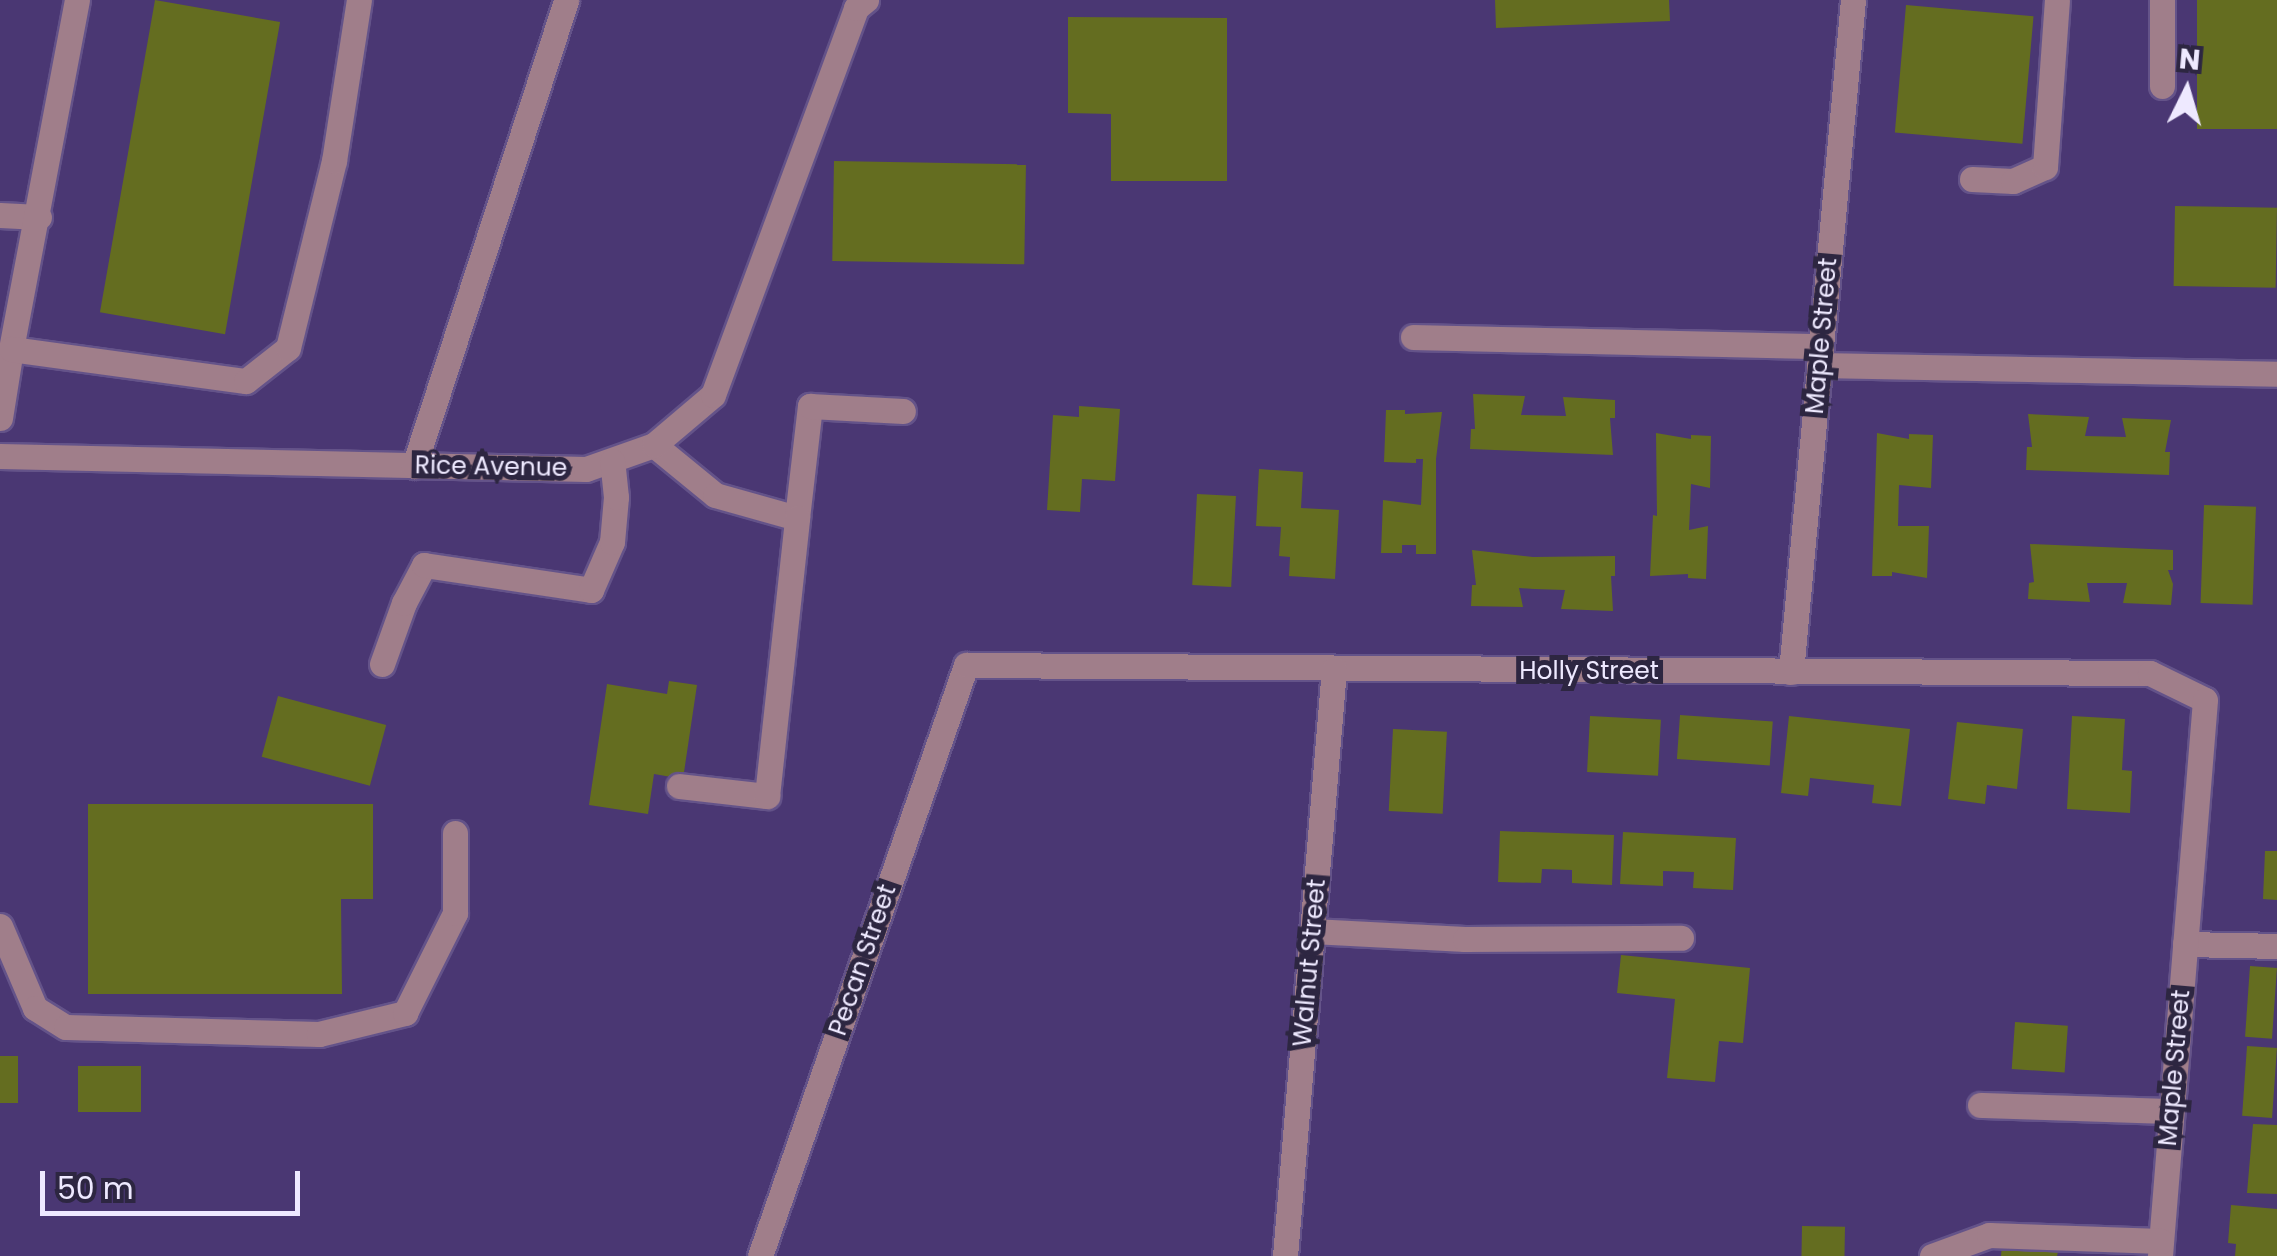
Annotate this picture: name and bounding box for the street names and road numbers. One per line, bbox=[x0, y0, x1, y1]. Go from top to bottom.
street label: Maple Street bbox=[1800, 257, 1844, 415]
street label: Rice Avenue bbox=[414, 451, 568, 483]
street label: Holly Street bbox=[1519, 656, 1659, 686]
street label: Walnut Street bbox=[1288, 878, 1332, 1048]
street label: Pecan Street bbox=[823, 880, 903, 1040]
street label: Maple Street bbox=[2153, 989, 2197, 1147]

